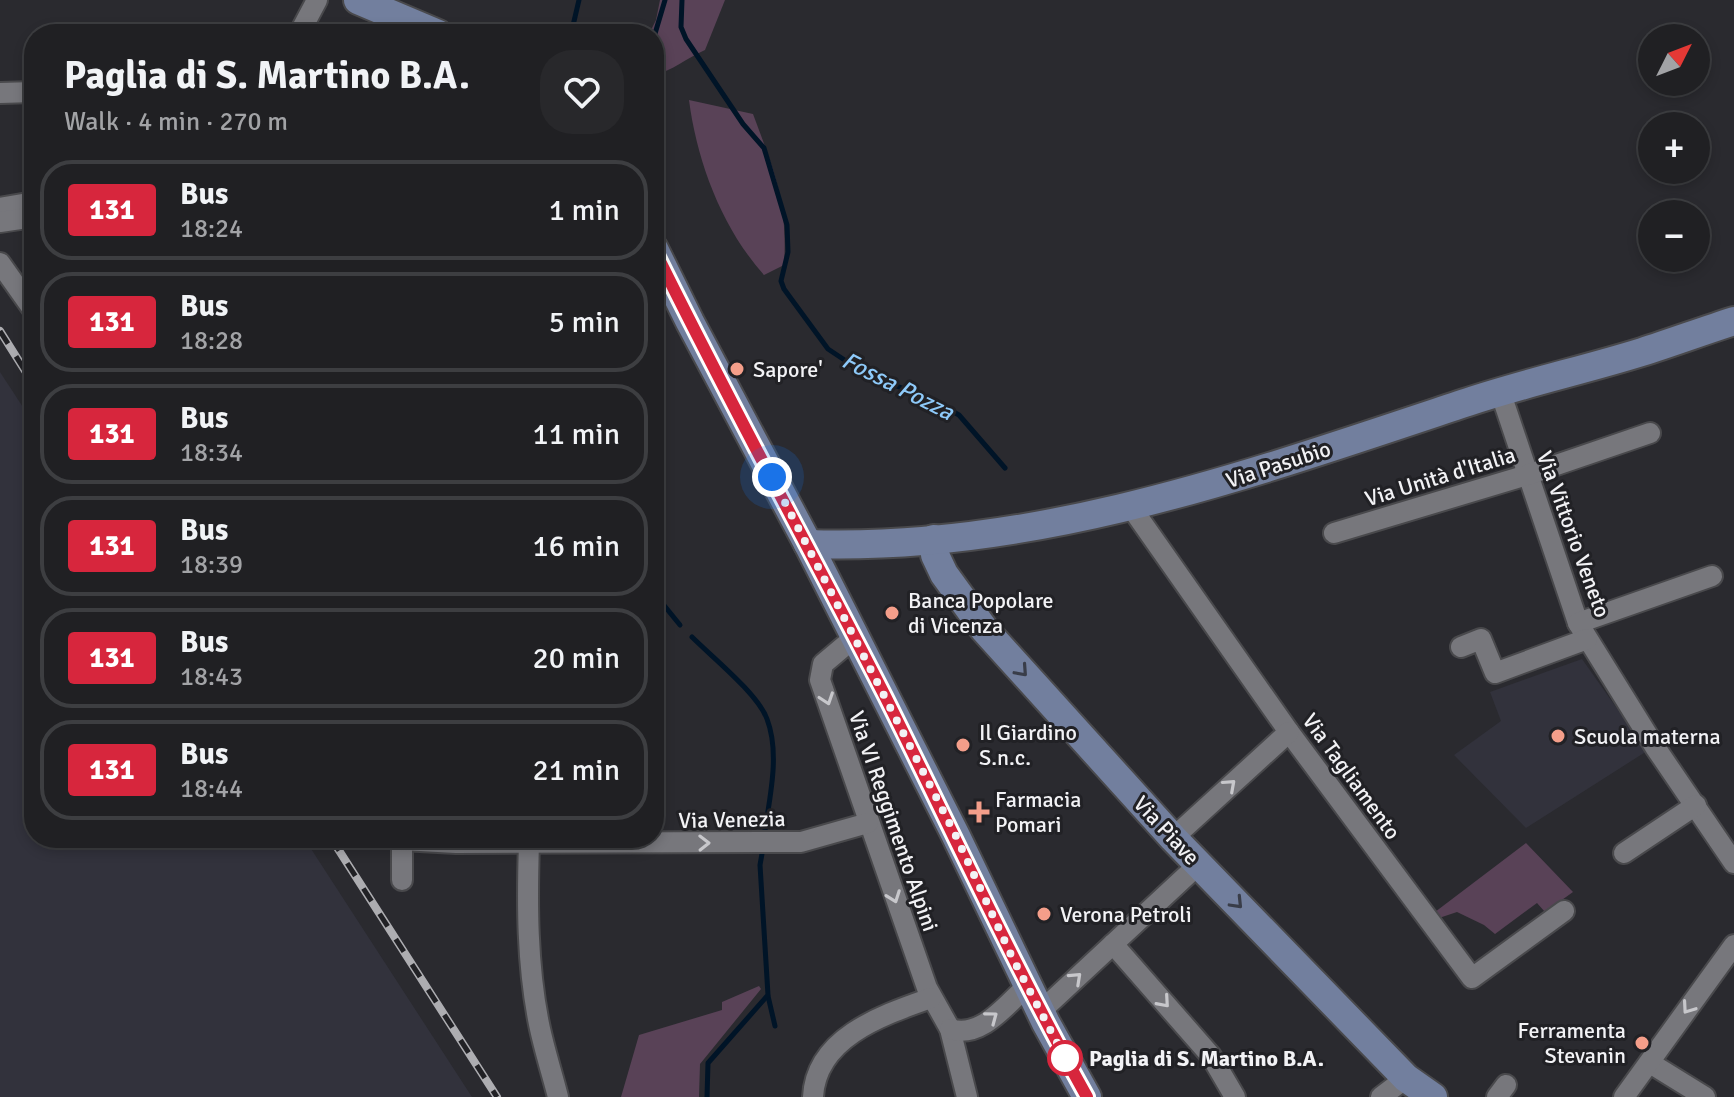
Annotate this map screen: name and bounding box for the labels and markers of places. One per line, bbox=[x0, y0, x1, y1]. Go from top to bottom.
place label: Sapore' bbox=[753, 356, 823, 383]
marker: Sapore' bbox=[728, 360, 746, 378]
place label: Banca Popolare di Vicenza bbox=[908, 587, 1054, 639]
marker: Banca Popolare di Vicenza bbox=[883, 604, 901, 622]
place label: Il Giardino S.n.c. bbox=[979, 719, 1077, 771]
place label: Scuola materna bbox=[1574, 723, 1721, 750]
marker: Scuola materna bbox=[1549, 727, 1567, 745]
marker: Il Giardino S.n.c. bbox=[954, 736, 972, 754]
place label: Farmacia Pomari bbox=[995, 786, 1081, 838]
marker: Farmacia Pomari bbox=[970, 803, 988, 821]
place label: Verona Petroli bbox=[1060, 901, 1192, 928]
marker: Verona Petroli bbox=[1035, 905, 1053, 923]
place label: Ferramenta Stevanin bbox=[1518, 1017, 1626, 1069]
marker: Ferramenta Stevanin bbox=[1633, 1034, 1651, 1052]
marker: Paglia di S. Martino B.A. bbox=[1048, 1041, 1082, 1075]
place label: Paglia di S. Martino B.A. bbox=[1089, 1045, 1324, 1072]

